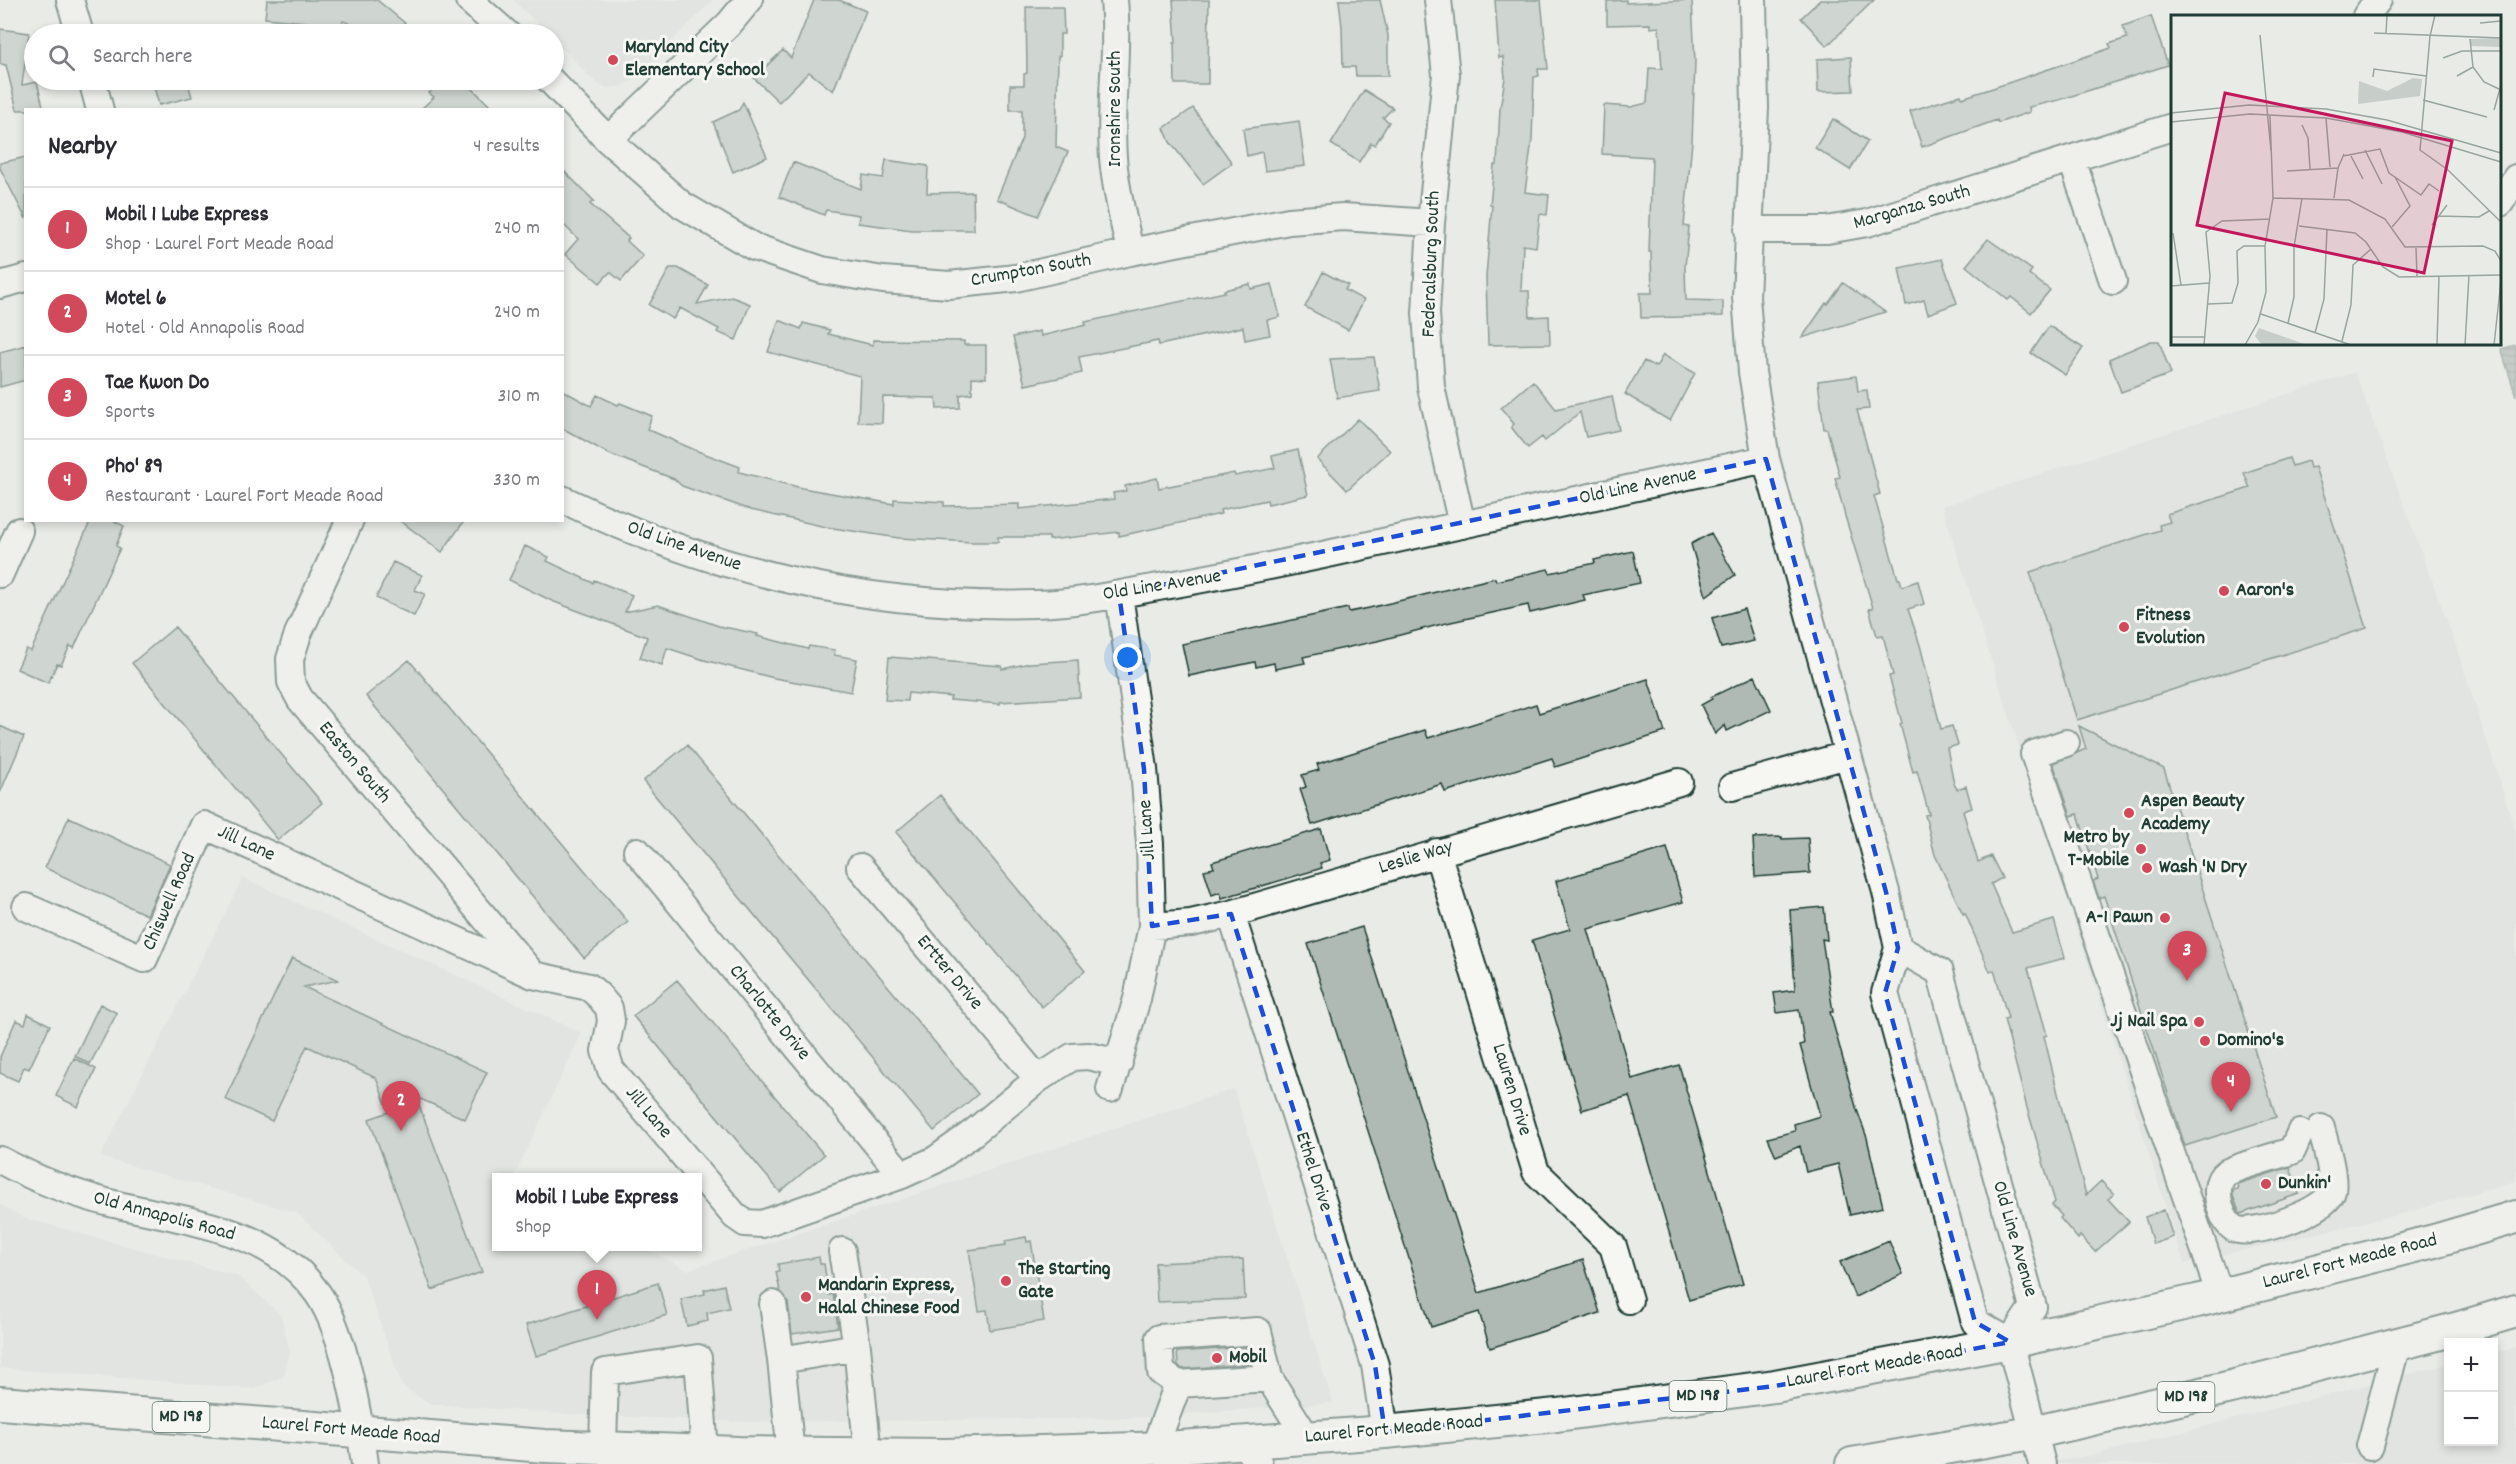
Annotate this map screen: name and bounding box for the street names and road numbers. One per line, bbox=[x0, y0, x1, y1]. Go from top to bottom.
street label: Ironshire South bbox=[1102, 51, 1130, 167]
street label: Marganza South bbox=[1850, 178, 1974, 238]
street label: Federalsburg South bbox=[1415, 190, 1449, 338]
street label: Crumpton South bbox=[969, 247, 1093, 295]
street label: Old Line Avenue bbox=[1577, 461, 1699, 513]
street label: Old Line Avenue bbox=[623, 514, 745, 580]
street label: Old Line Avenue bbox=[1101, 563, 1223, 609]
street label: Easton South bbox=[311, 716, 397, 810]
street label: Jill Lane bbox=[1132, 799, 1164, 861]
street label: Jill Lane bbox=[213, 818, 280, 870]
street label: Leslie Way bbox=[1375, 833, 1457, 883]
street label: Chiswell Road bbox=[136, 849, 204, 955]
street label: Ertter Drive bbox=[909, 929, 989, 1017]
street label: Charlotte Drive bbox=[722, 959, 817, 1067]
street label: Lauren Drive bbox=[1484, 1041, 1538, 1140]
street label: Jill Lane bbox=[618, 1081, 678, 1145]
street label: Ethel Drive bbox=[1287, 1129, 1339, 1216]
street label: Old Line Avenue bbox=[1984, 1178, 2044, 1300]
street label: Old Annapolis Road bbox=[90, 1185, 238, 1249]
street label: Laurel Fort Meade Road bbox=[2260, 1227, 2440, 1297]
street label: Laurel Fort Meade Road bbox=[1784, 1338, 1966, 1396]
road number: MD 198 bbox=[1670, 1381, 1726, 1411]
road number: MD 198 bbox=[2158, 1382, 2214, 1412]
road number: MD 198 bbox=[152, 1402, 210, 1432]
street label: Laurel Fort Meade Road bbox=[1304, 1408, 1484, 1452]
street label: Laurel Fort Meade Road bbox=[261, 1409, 441, 1453]

